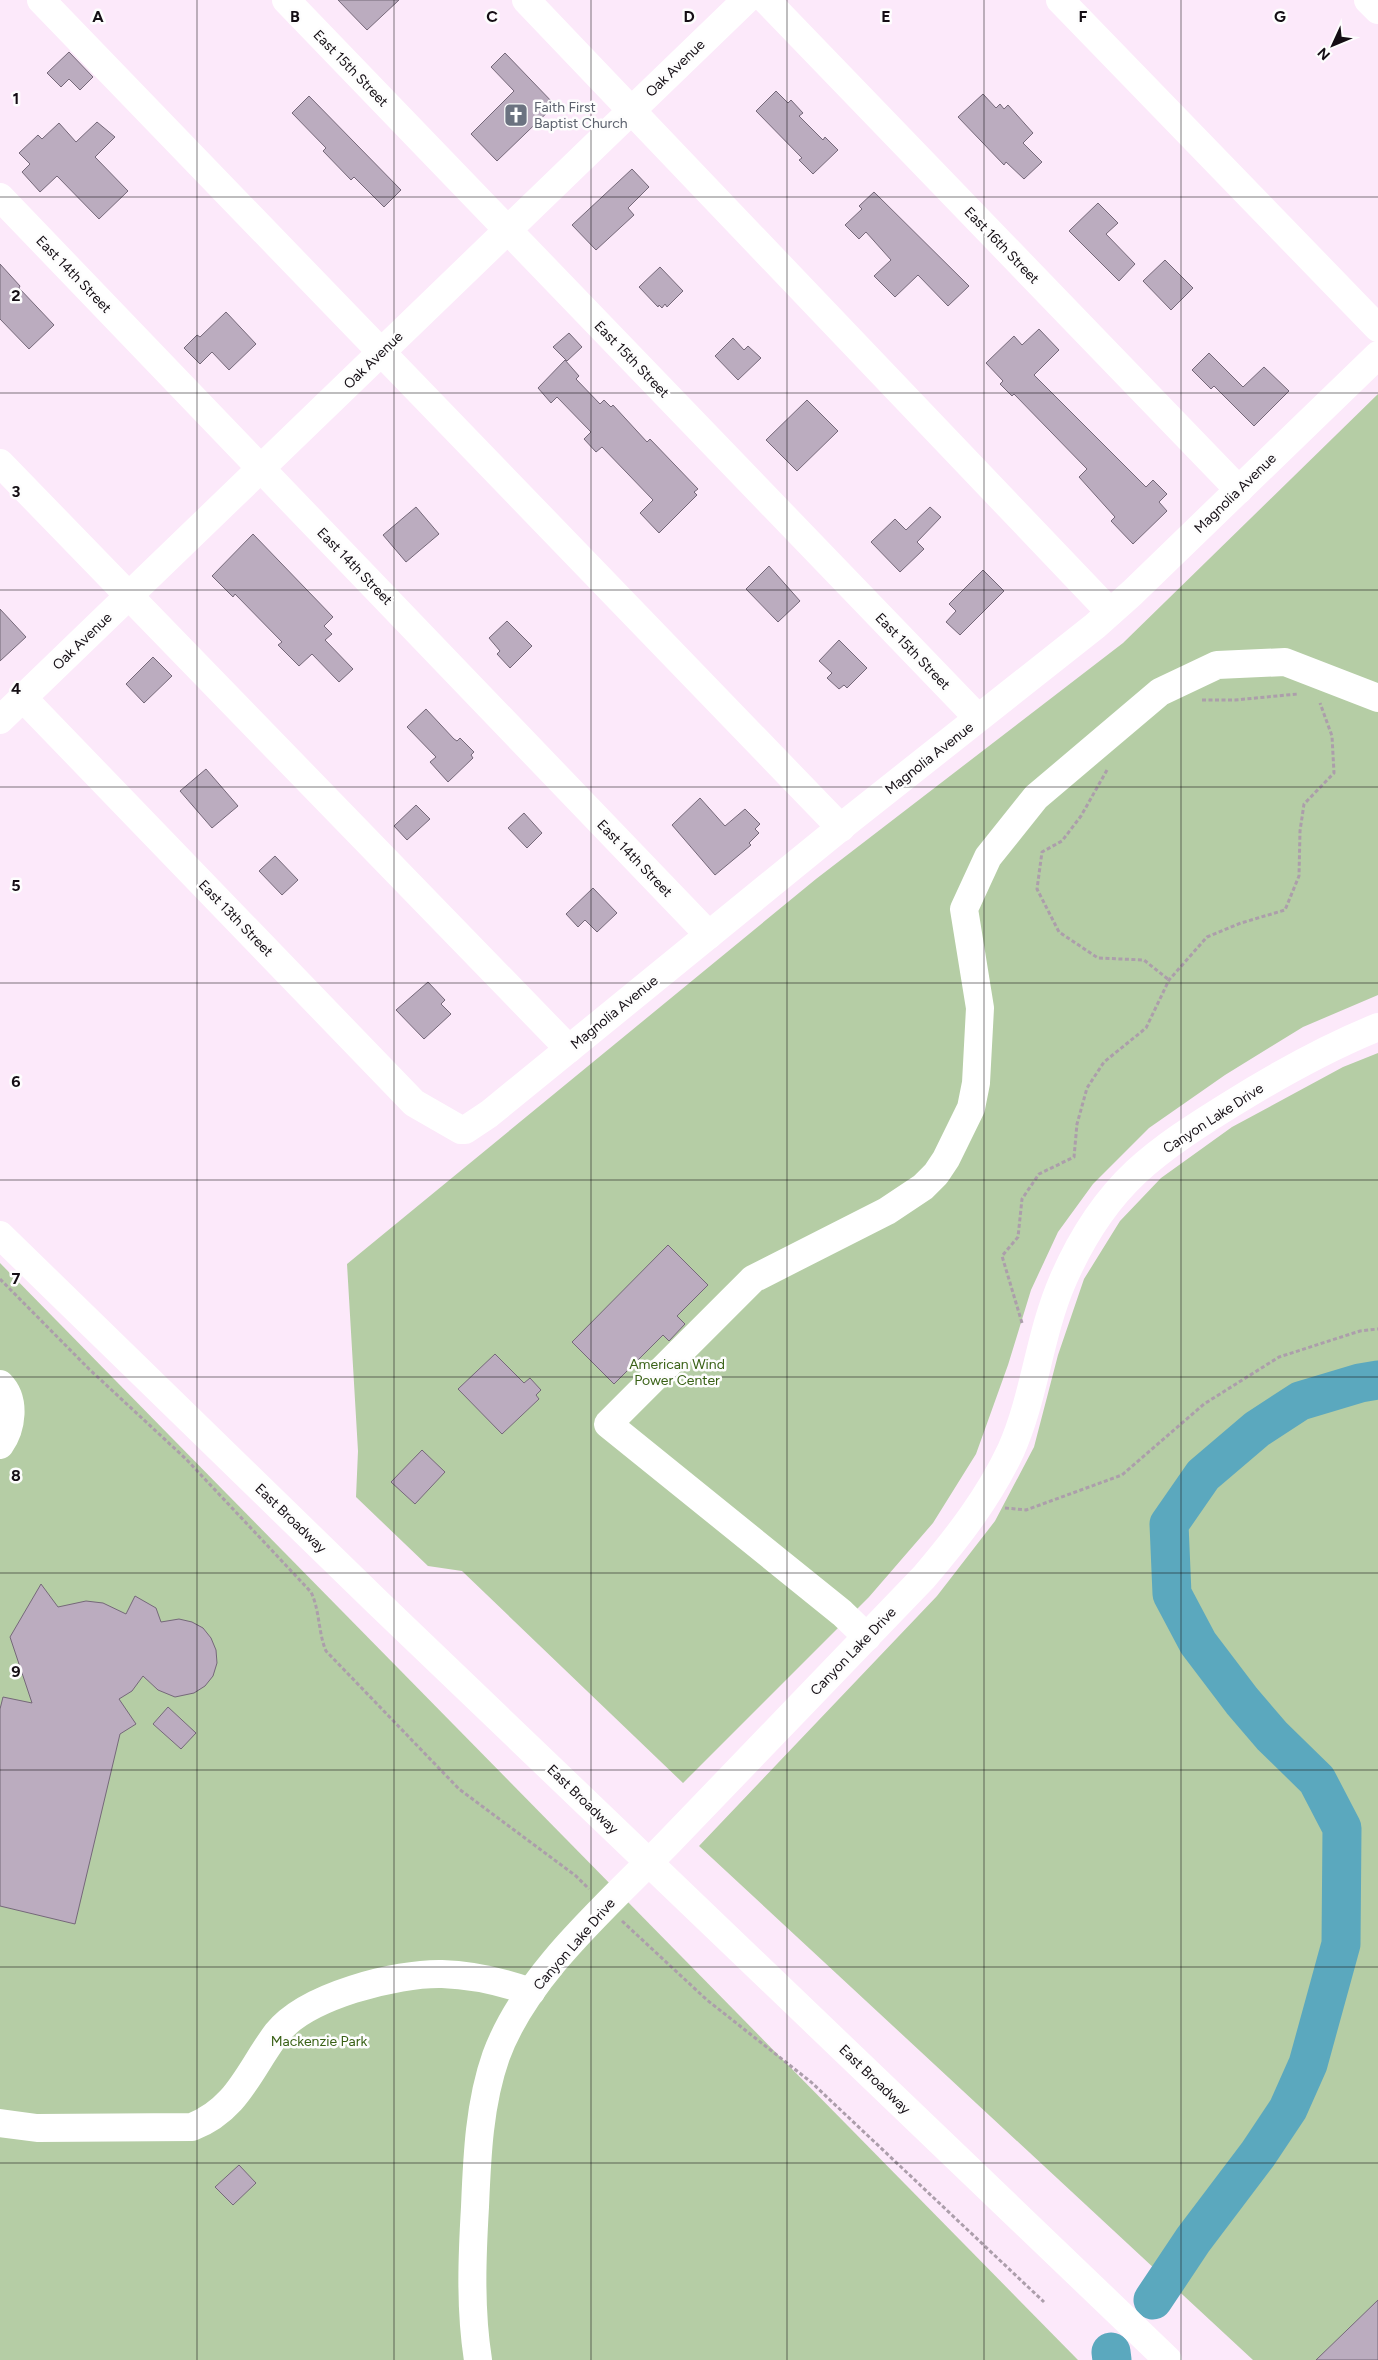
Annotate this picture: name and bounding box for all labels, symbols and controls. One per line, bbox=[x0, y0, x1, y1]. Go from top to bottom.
text: A bbox=[92, 7, 104, 26]
text: B bbox=[290, 7, 300, 26]
text: C bbox=[486, 7, 498, 26]
text: D bbox=[683, 7, 695, 26]
text: E bbox=[881, 7, 891, 26]
text: F bbox=[1079, 7, 1088, 26]
text: G bbox=[1274, 7, 1286, 26]
north arrow bbox=[1308, 20, 1358, 70]
street label: East 15th Street bbox=[310, 26, 392, 110]
street label: Oak Avenue bbox=[642, 36, 709, 101]
text: N bbox=[1314, 44, 1334, 63]
text: 1 bbox=[13, 89, 19, 108]
place label: Faith First Baptist Church bbox=[534, 99, 628, 132]
church icon: Faith First Baptist Church bbox=[503, 102, 529, 128]
street label: East 16th Street bbox=[961, 203, 1043, 287]
street label: East 14th Street bbox=[32, 232, 115, 317]
text: 2 bbox=[11, 286, 21, 305]
street label: East 15th Street bbox=[591, 317, 673, 401]
street label: Oak Avenue bbox=[340, 328, 407, 393]
street label: Magnolia Avenue bbox=[1191, 450, 1280, 537]
text: 3 bbox=[12, 482, 21, 501]
street label: East 14th Street bbox=[313, 524, 396, 609]
street label: Oak Avenue bbox=[49, 609, 116, 674]
street label: East 15th Street bbox=[872, 609, 954, 693]
text: 4 bbox=[11, 679, 21, 698]
street label: Magnolia Avenue bbox=[882, 718, 977, 798]
street label: East 14th Street bbox=[593, 816, 676, 901]
text: 5 bbox=[11, 876, 21, 895]
street label: East 13th Street bbox=[195, 877, 276, 960]
street label: Magnolia Avenue bbox=[567, 972, 662, 1053]
text: 6 bbox=[11, 1072, 21, 1091]
street label: Canyon Lake Drive bbox=[1160, 1079, 1267, 1157]
text: 7 bbox=[12, 1269, 21, 1288]
park label: American Wind Power Center bbox=[629, 1356, 725, 1389]
text: 8 bbox=[11, 1466, 21, 1485]
street label: East Broadway bbox=[251, 1480, 330, 1557]
street label: Canyon Lake Drive bbox=[807, 1603, 900, 1699]
text: 9 bbox=[11, 1662, 21, 1681]
street label: East Broadway bbox=[543, 1761, 622, 1838]
street label: Canyon Lake Drive bbox=[530, 1895, 619, 1994]
park label: Mackenzie Park bbox=[271, 2033, 367, 2050]
street label: East Broadway bbox=[835, 2041, 914, 2118]

